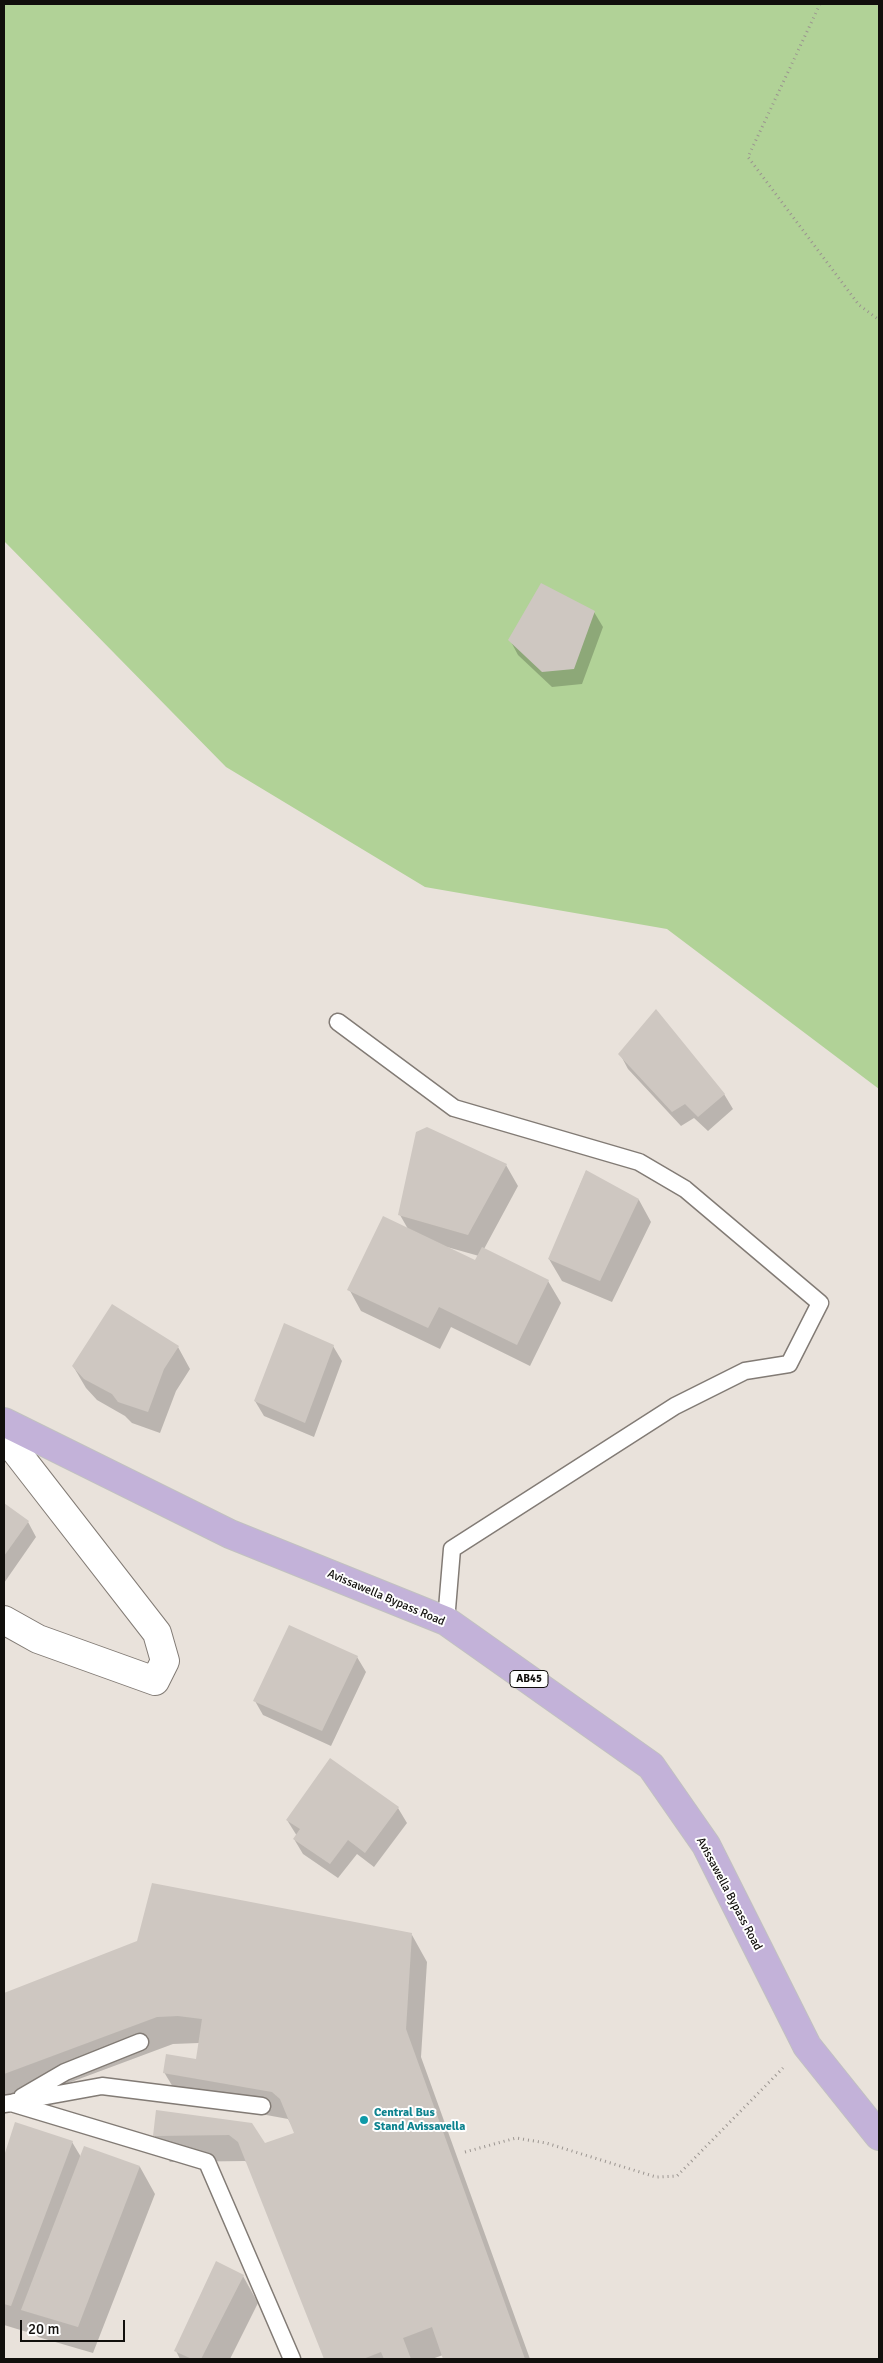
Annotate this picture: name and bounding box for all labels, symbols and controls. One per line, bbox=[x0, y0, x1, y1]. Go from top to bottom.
street label: Avissawella Bypass Road bbox=[325, 1567, 447, 1629]
road number: AB45 bbox=[510, 1670, 548, 1688]
street label: Avissawella Bypass Road bbox=[693, 1835, 765, 1953]
place label: Central Bus Stand Avissavella bbox=[374, 2106, 465, 2134]
marker: Central Bus Stand Avissavella bbox=[358, 2114, 370, 2126]
scale bar bbox=[22, 2310, 128, 2342]
text: 20 m bbox=[28, 2320, 59, 2338]

